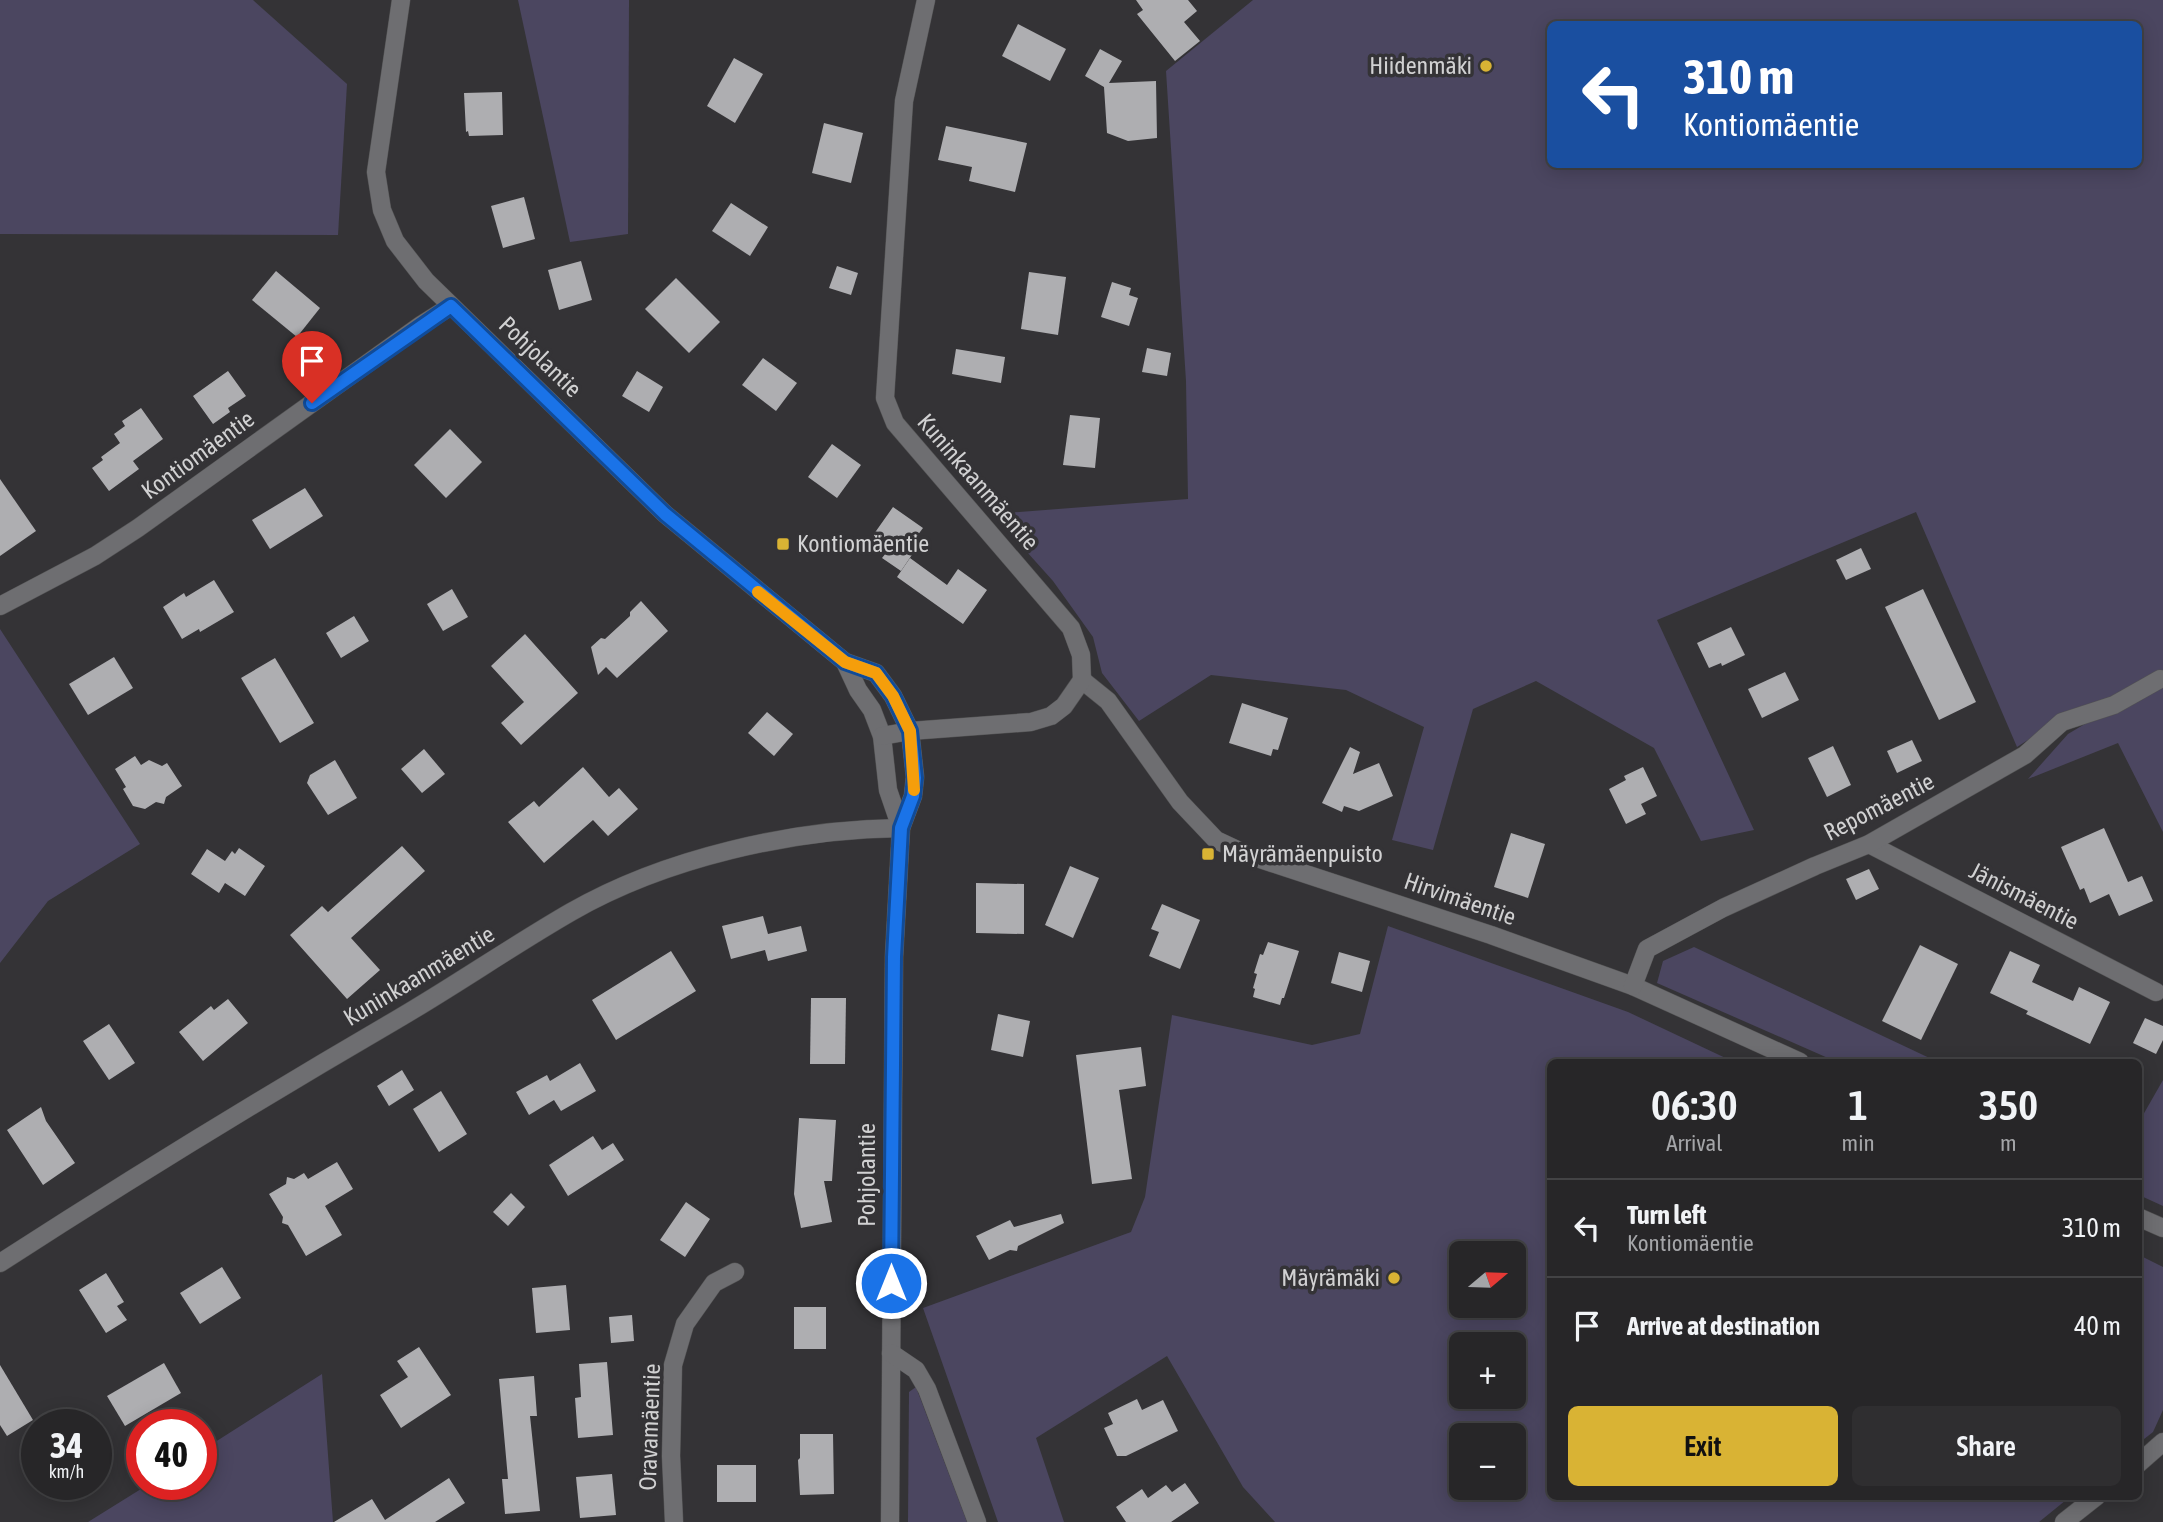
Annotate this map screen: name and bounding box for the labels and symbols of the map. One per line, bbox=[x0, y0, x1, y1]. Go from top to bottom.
place label: Hiidenmäki bbox=[1369, 52, 1472, 79]
marker: Hiidenmäki bbox=[1478, 58, 1494, 74]
street label: Pohjolantie bbox=[494, 311, 587, 402]
pin bbox=[282, 331, 342, 403]
street label: Kontiomäentie bbox=[136, 405, 259, 504]
street label: Kuninkaanmäentie bbox=[912, 408, 1045, 555]
place label: Kontiomäentie bbox=[797, 530, 929, 557]
marker: Kontiomäentie bbox=[775, 536, 791, 552]
street label: Repomäentie bbox=[1819, 767, 1938, 846]
place label: Mäyrämäenpuisto bbox=[1222, 840, 1383, 867]
marker: Mäyrämäenpuisto bbox=[1200, 846, 1216, 862]
street label: Jänismäentie bbox=[1965, 857, 2083, 935]
street label: Hirvimäentie bbox=[1401, 867, 1520, 930]
street label: Kuninkaanmäentie bbox=[339, 920, 499, 1031]
street label: Pohjolantie bbox=[853, 1123, 880, 1227]
north arrow bbox=[1449, 1241, 1526, 1318]
position arrow bbox=[854, 1246, 928, 1320]
place label: Mäyrämäki bbox=[1281, 1264, 1380, 1291]
marker: Mäyrämäki bbox=[1386, 1270, 1402, 1286]
street label: Oravamäentie bbox=[634, 1363, 665, 1491]
speed limit sign: 40 bbox=[126, 1409, 217, 1500]

